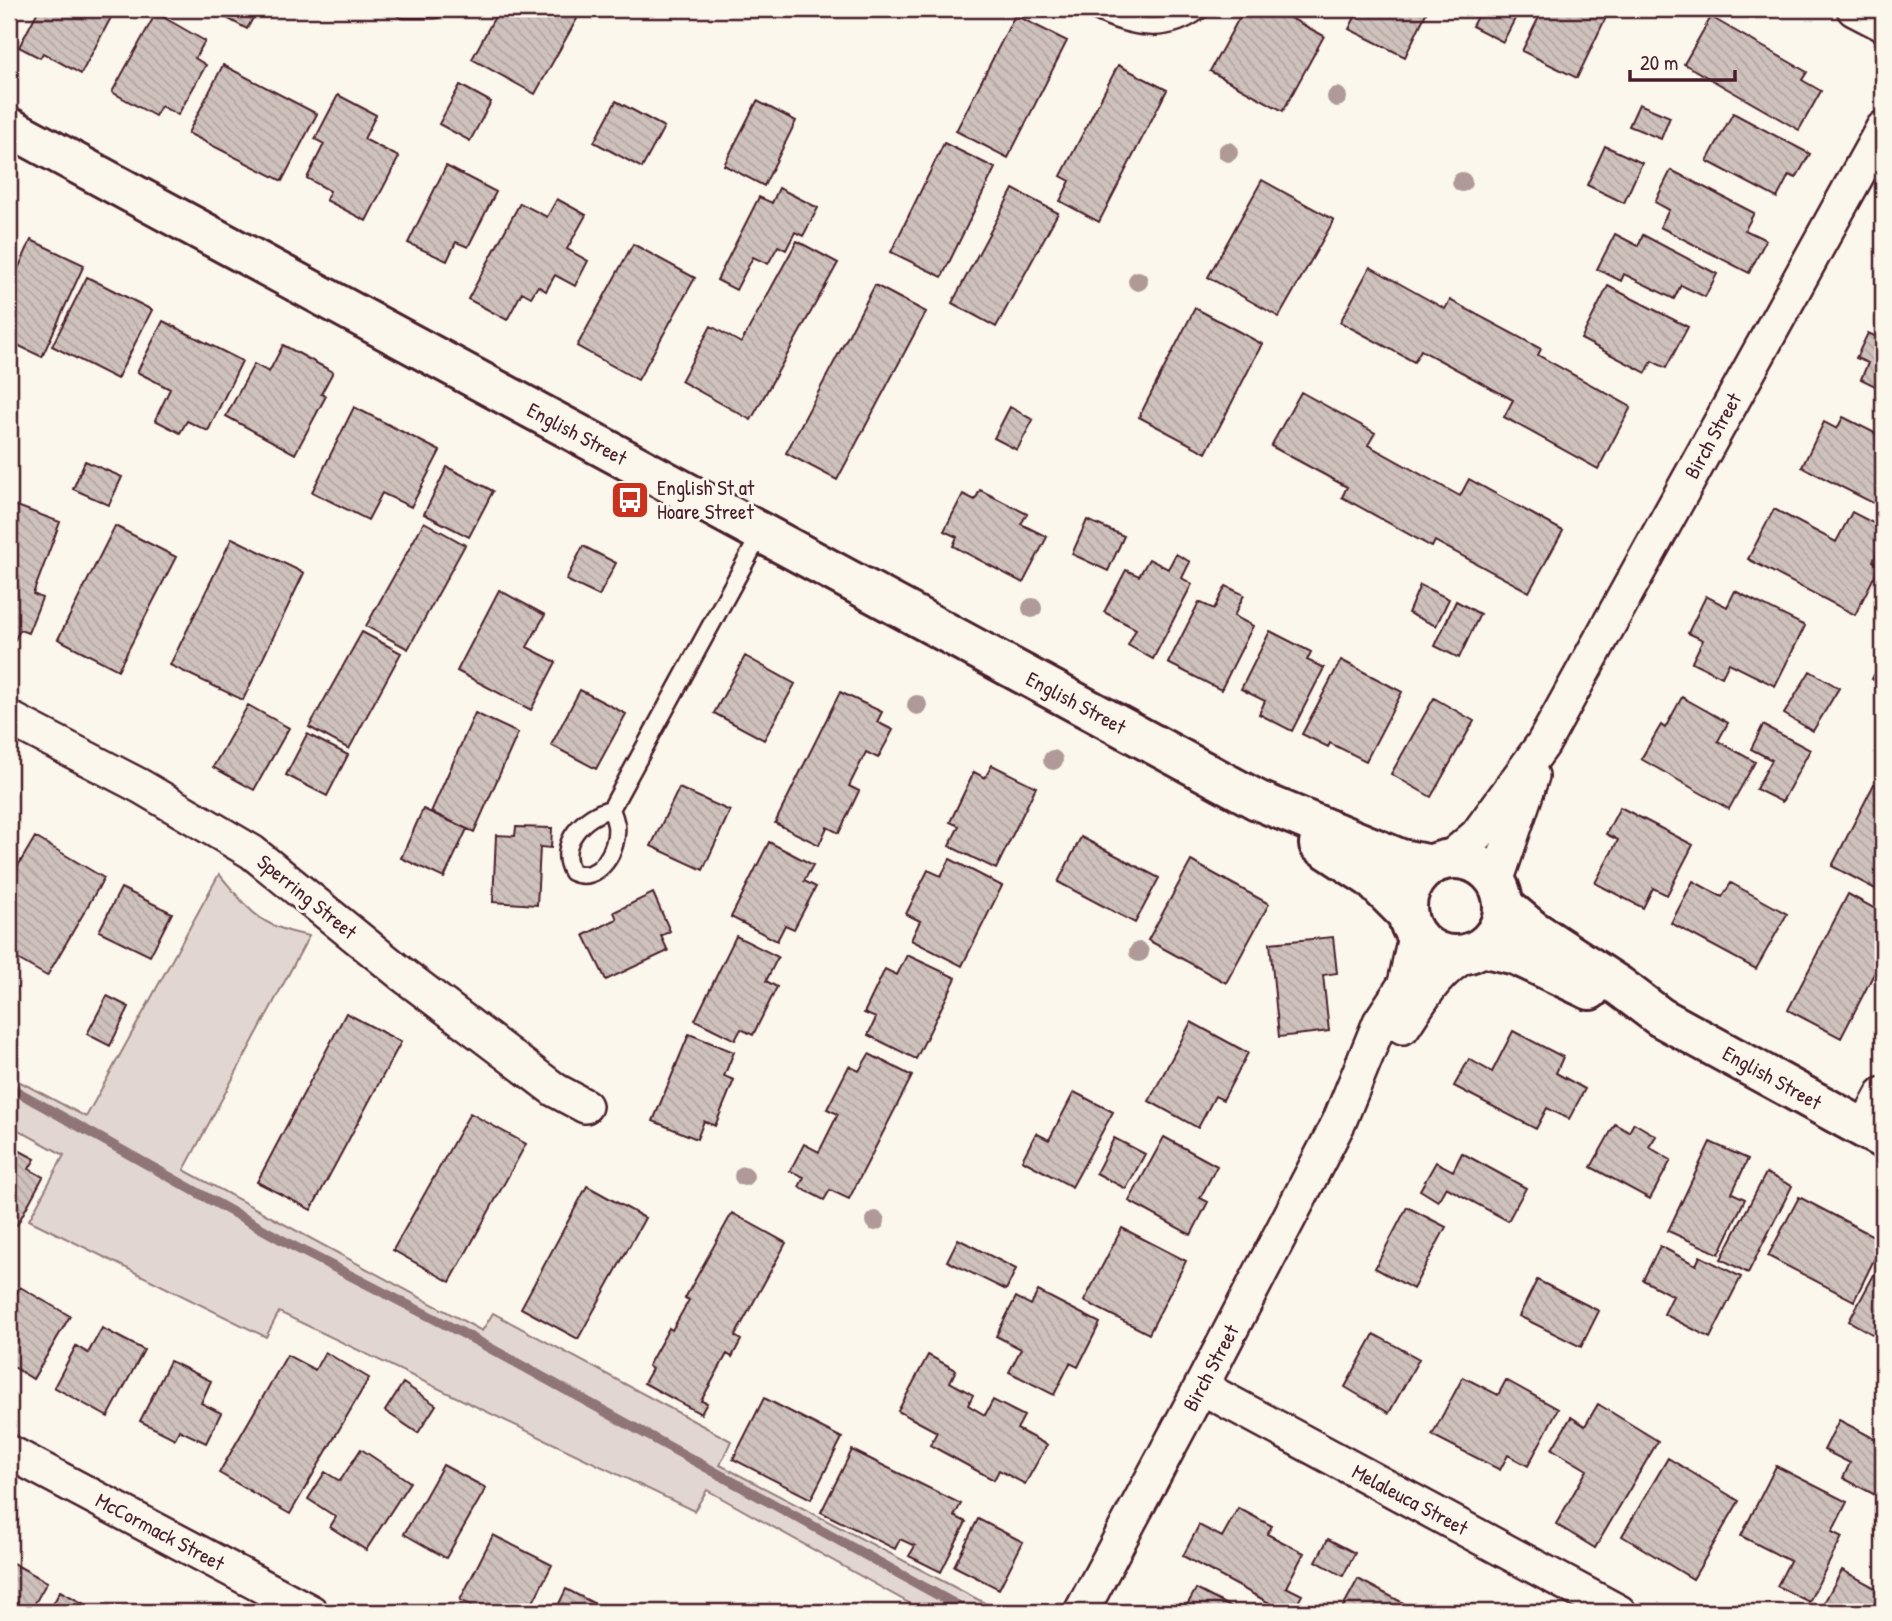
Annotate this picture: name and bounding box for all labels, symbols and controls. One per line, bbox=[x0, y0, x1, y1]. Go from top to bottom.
scale bar bbox=[1630, 38, 1734, 82]
text: 20 m bbox=[1640, 48, 1678, 77]
street label: Birch Street bbox=[1677, 387, 1748, 484]
street label: English Street bbox=[522, 395, 633, 472]
place label: English St at Hoare Street bbox=[657, 473, 755, 526]
bus stop icon: English St at Hoare Street bbox=[609, 479, 651, 521]
street label: English Street bbox=[1021, 664, 1132, 741]
street label: Sperring Street bbox=[251, 847, 364, 946]
street label: English Street bbox=[1718, 1038, 1828, 1117]
street label: Birch Street bbox=[1176, 1319, 1246, 1416]
street label: Melaleuca Street bbox=[1347, 1457, 1474, 1543]
street label: McCormack Street bbox=[91, 1485, 230, 1578]

